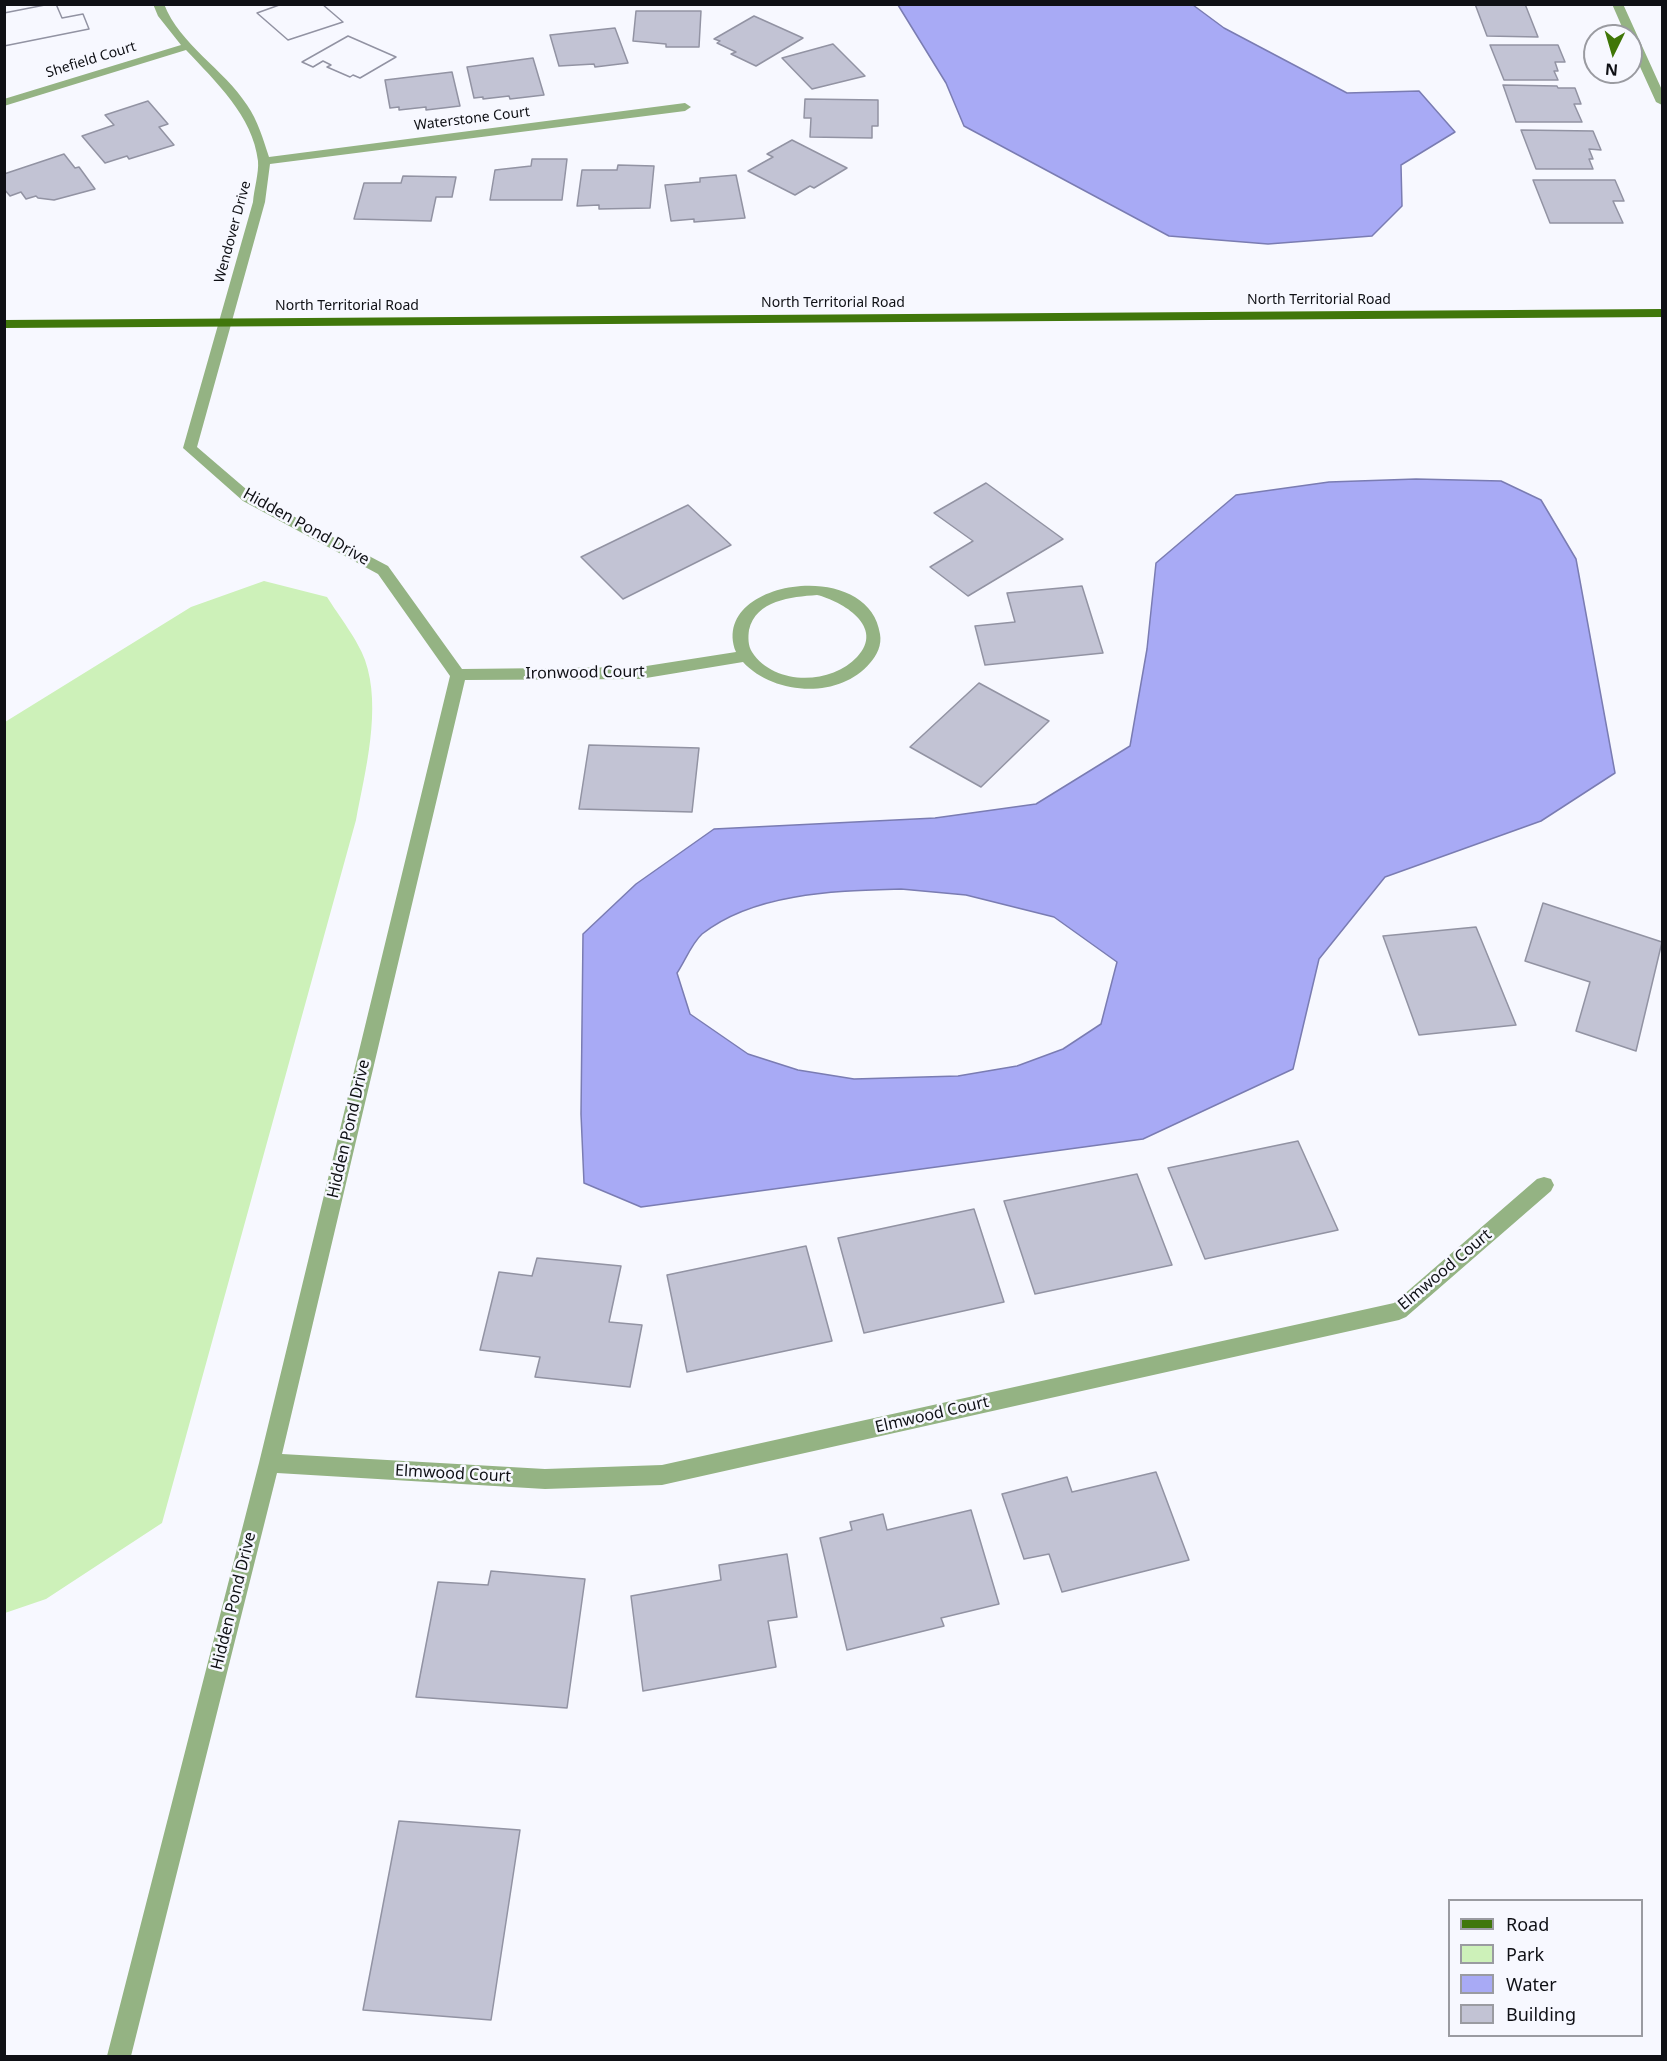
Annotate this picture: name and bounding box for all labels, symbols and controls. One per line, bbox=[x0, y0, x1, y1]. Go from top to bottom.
north arrow bbox=[1583, 24, 1643, 84]
street label: Shefield Court bbox=[44, 38, 138, 82]
text: N bbox=[1604, 58, 1619, 81]
street label: Waterstone Court bbox=[413, 104, 531, 134]
street label: Wendover Drive bbox=[211, 179, 255, 285]
street label: North Territorial Road bbox=[1247, 292, 1391, 308]
street label: North Territorial Road bbox=[761, 295, 905, 311]
street label: North Territorial Road bbox=[275, 298, 419, 314]
street label: Hidden Pond Drive bbox=[239, 484, 373, 570]
street label: Ironwood Court bbox=[525, 662, 645, 684]
street label: Hidden Pond Drive bbox=[324, 1058, 374, 1200]
street label: Elmwood Court bbox=[1394, 1225, 1496, 1315]
street label: Elmwood Court bbox=[873, 1393, 991, 1437]
street label: Elmwood Court bbox=[395, 1461, 511, 1487]
street label: Hidden Pond Drive bbox=[208, 1530, 260, 1672]
legend bbox=[1448, 1899, 1643, 2037]
text: Road bbox=[1506, 1912, 1549, 1936]
text: Park bbox=[1506, 1942, 1544, 1966]
text: Water bbox=[1506, 1972, 1557, 1996]
text: Building bbox=[1506, 2002, 1576, 2026]

